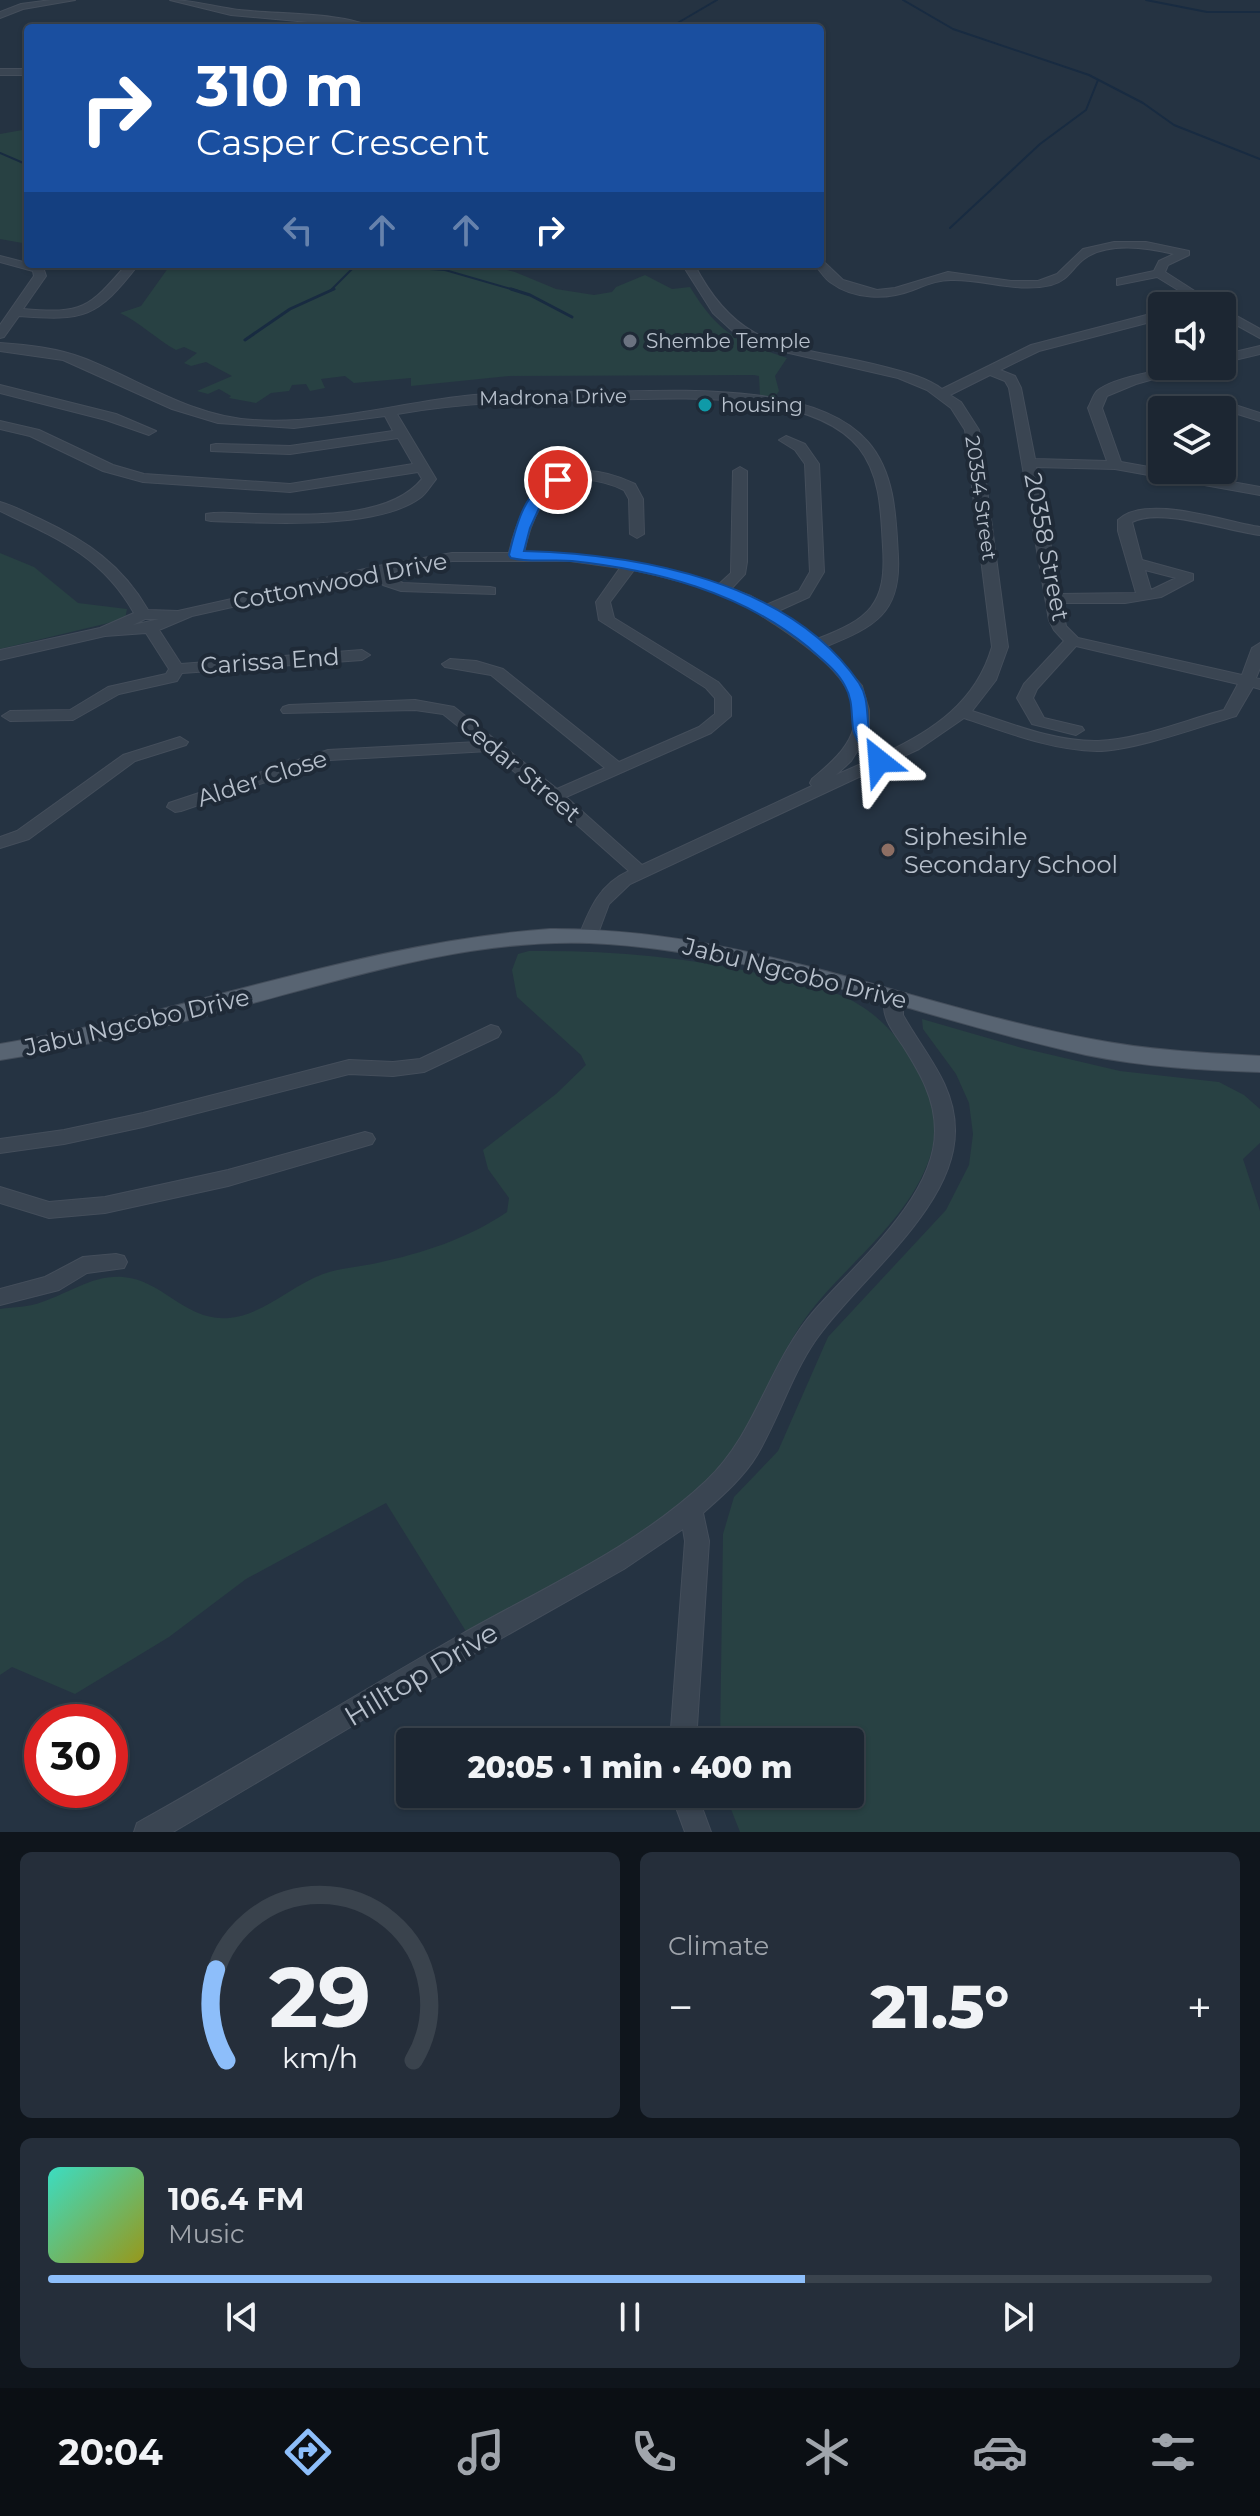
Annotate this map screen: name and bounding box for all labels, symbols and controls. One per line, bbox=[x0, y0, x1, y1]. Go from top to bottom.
text: 310 m bbox=[196, 52, 364, 120]
icon: right bbox=[64, 56, 168, 160]
text: Casper Crescent bbox=[196, 120, 490, 164]
icon: left bbox=[276, 208, 320, 252]
icon: ahead bbox=[360, 208, 404, 252]
icon: ahead bbox=[444, 208, 488, 252]
icon: right bbox=[528, 208, 572, 252]
map controls bbox=[1148, 292, 1236, 484]
button: sound bbox=[1148, 292, 1236, 380]
place label: Shembe Temple bbox=[646, 329, 811, 353]
marker: Shembe Temple bbox=[621, 332, 639, 350]
street label: Madrona Drive bbox=[479, 384, 627, 410]
place label: housing bbox=[721, 393, 803, 417]
marker: housing bbox=[696, 396, 714, 414]
button: layers bbox=[1148, 396, 1236, 484]
street label: 20354 Street bbox=[960, 434, 1002, 562]
pin bbox=[524, 446, 592, 514]
icon: arrive bbox=[536, 458, 580, 502]
street label: 20358 Street bbox=[1018, 470, 1076, 624]
street label: Cottonwood Drive bbox=[230, 546, 450, 616]
street label: Carissa End bbox=[200, 642, 340, 680]
street label: Cedar Street bbox=[453, 710, 587, 828]
position arrow bbox=[837, 719, 921, 803]
street label: Alder Close bbox=[193, 743, 331, 813]
place label: Siphesihle Secondary School bbox=[904, 822, 1118, 879]
marker: Siphesihle Secondary School bbox=[879, 841, 897, 859]
street label: Jabu Ngcobo Drive bbox=[679, 931, 910, 1015]
street label: Jabu Ngcobo Drive bbox=[21, 982, 252, 1062]
street label: Hilltop Drive bbox=[338, 1615, 504, 1733]
speed limit sign: 30 bbox=[24, 1704, 128, 1808]
text: 20:05 · 1 min · 400 m bbox=[468, 1749, 792, 1786]
text: Climate bbox=[668, 1930, 769, 1962]
text: 29 bbox=[269, 1946, 371, 2048]
text: 21.5° bbox=[871, 1970, 1009, 2043]
text: − bbox=[668, 1980, 693, 2034]
text: + bbox=[1187, 1980, 1212, 2034]
text: km/h bbox=[282, 2040, 358, 2075]
text: 106.4 FM bbox=[168, 2181, 304, 2218]
text: Music bbox=[168, 2218, 245, 2250]
icon: previous bbox=[220, 2295, 264, 2339]
icon: pause bbox=[608, 2295, 652, 2339]
icon: next bbox=[996, 2295, 1040, 2339]
icon: directions bbox=[280, 2424, 336, 2480]
icon: music bbox=[453, 2424, 509, 2480]
icon: phone bbox=[626, 2424, 682, 2480]
icon: climate bbox=[799, 2424, 855, 2480]
icon: car bbox=[972, 2424, 1028, 2480]
icon: filters bbox=[1145, 2424, 1201, 2480]
text: 20:04 bbox=[59, 2430, 163, 2474]

